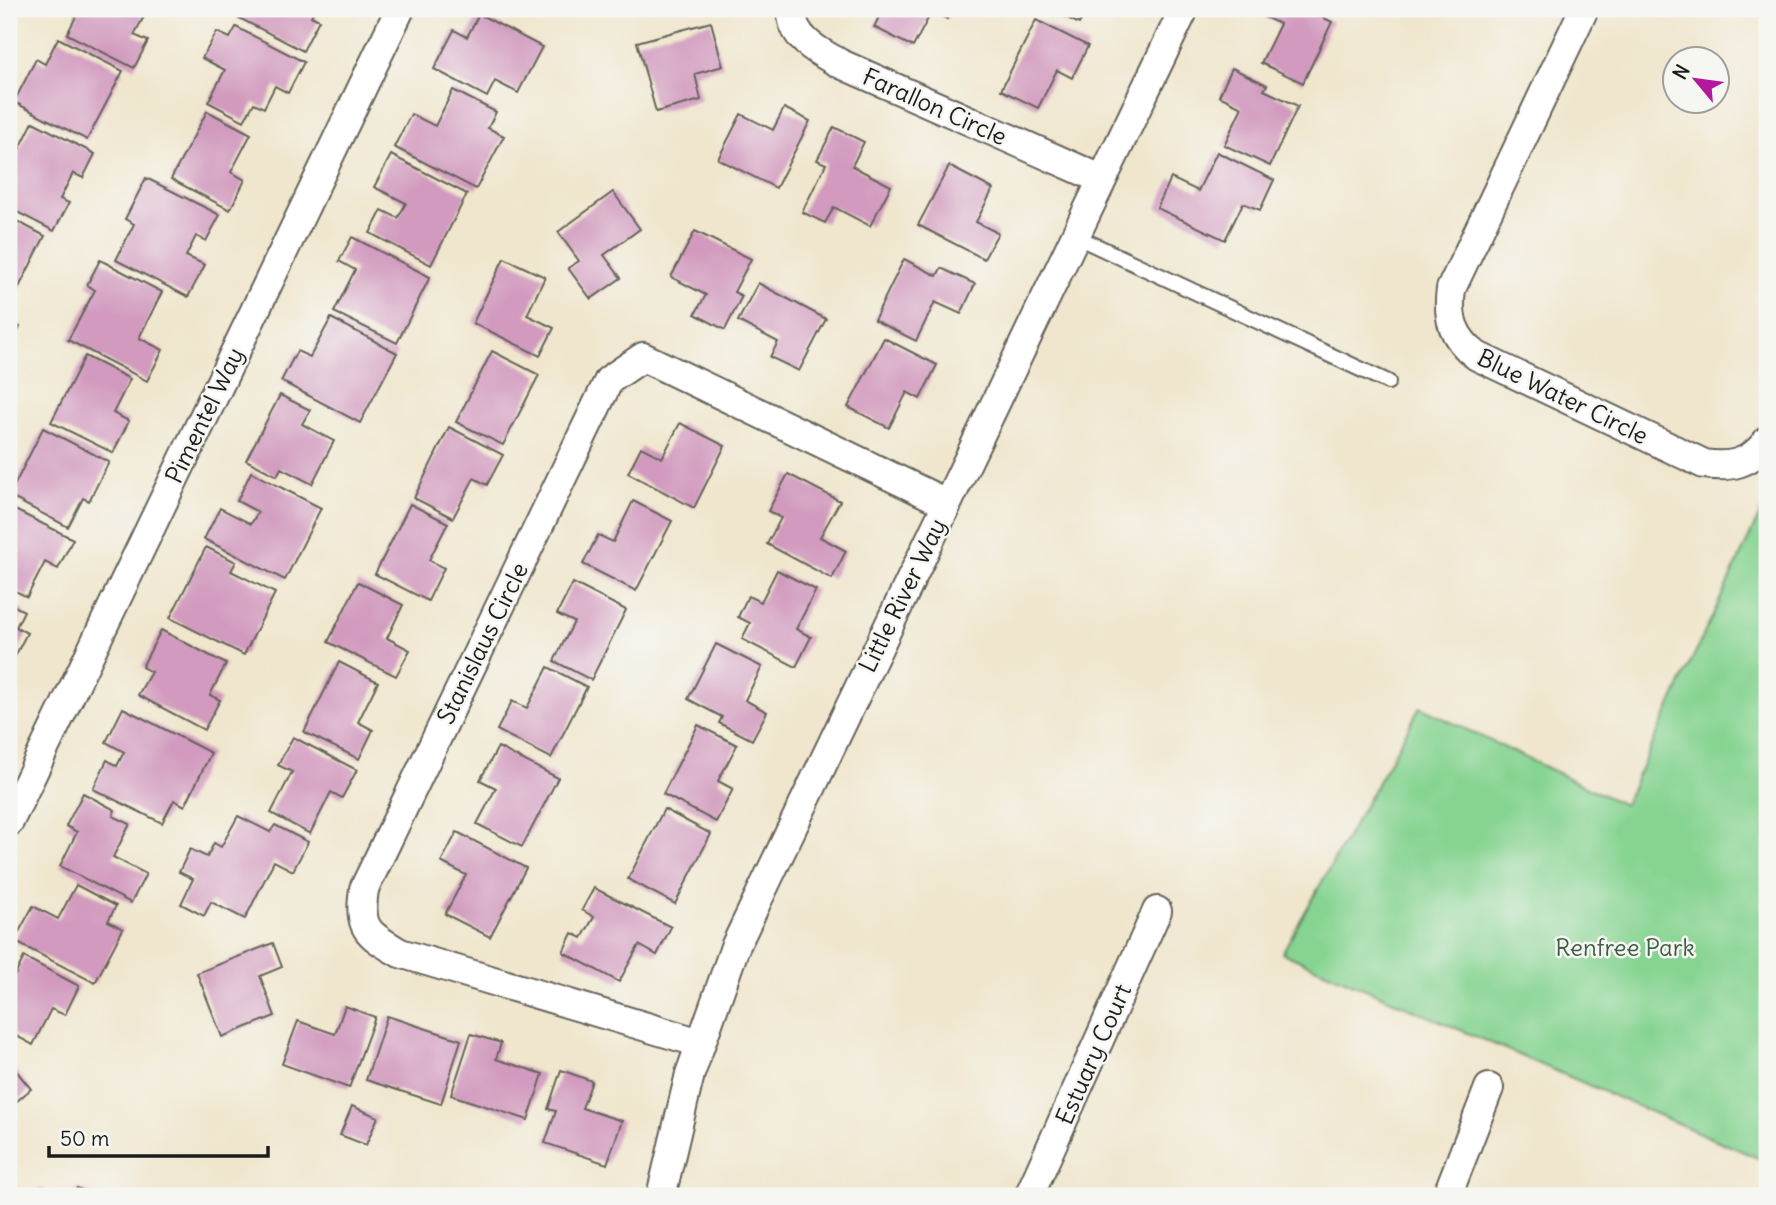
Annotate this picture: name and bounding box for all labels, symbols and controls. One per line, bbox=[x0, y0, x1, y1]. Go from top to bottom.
north arrow bbox=[1660, 46, 1730, 116]
text: N bbox=[1667, 60, 1695, 83]
street label: Farallon Circle bbox=[858, 61, 1012, 151]
street label: Pimentel Way bbox=[158, 342, 250, 488]
street label: Blue Water Circle bbox=[1473, 342, 1653, 450]
street label: Little River Way bbox=[852, 513, 952, 677]
street label: Stanislaus Circle bbox=[430, 557, 534, 729]
park label: Renfree Park bbox=[1555, 932, 1695, 962]
street label: Estuary Court bbox=[1049, 979, 1137, 1129]
scale bar bbox=[49, 1114, 268, 1158]
text: 50 m bbox=[60, 1125, 109, 1152]

